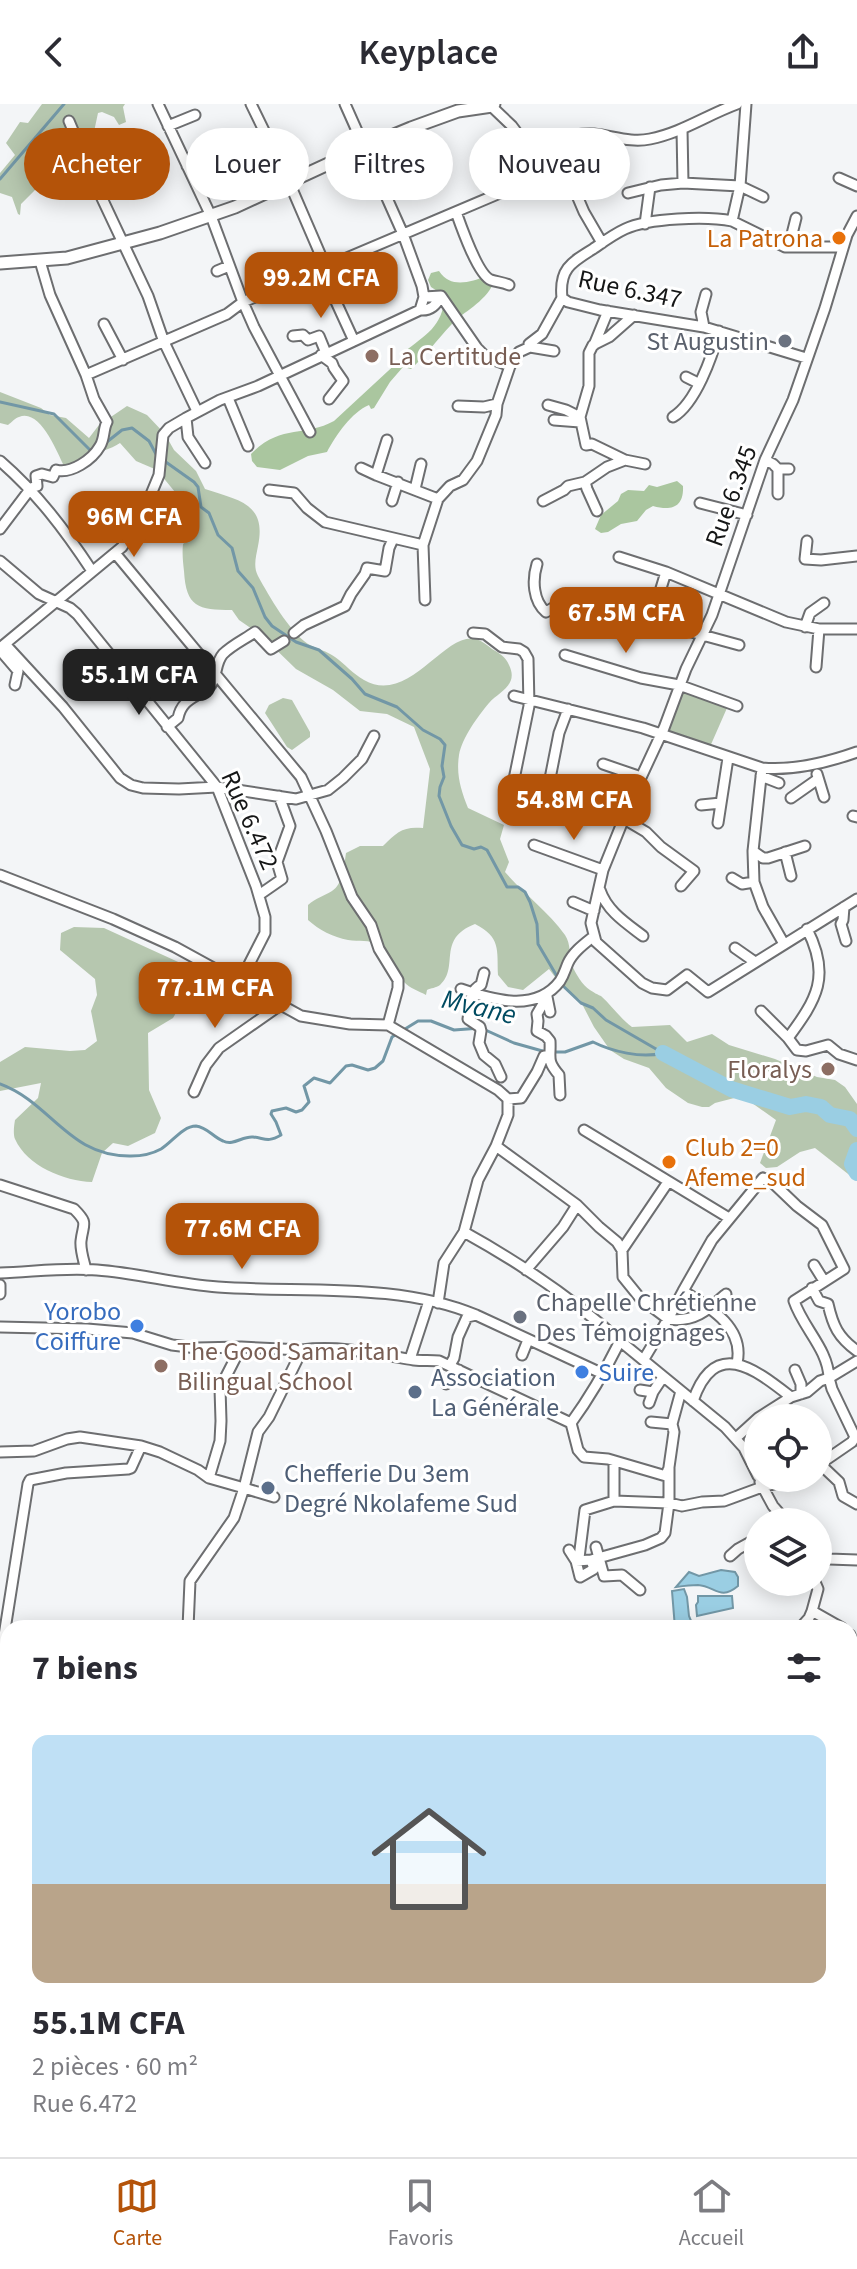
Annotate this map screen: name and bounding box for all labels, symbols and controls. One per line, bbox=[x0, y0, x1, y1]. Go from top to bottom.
text: Keyplace bbox=[359, 27, 498, 78]
icon: back bbox=[32, 30, 76, 74]
icon: share bbox=[781, 30, 825, 74]
chip: Acheter bbox=[24, 128, 170, 200]
chip: Louer bbox=[186, 128, 309, 200]
chip: Filtres bbox=[325, 128, 453, 200]
chip: Nouveau bbox=[469, 128, 630, 200]
place label: La Patrona bbox=[707, 220, 823, 257]
marker: La Patrona bbox=[830, 229, 848, 247]
pin: 99.2M CFA bbox=[229, 252, 413, 320]
text: 99.2M CFA bbox=[263, 259, 379, 296]
street label: Rue 6.347 bbox=[575, 260, 685, 318]
place label: St Augustin bbox=[647, 323, 769, 360]
marker: St Augustin bbox=[776, 332, 794, 350]
place label: La Certitude bbox=[388, 338, 521, 375]
marker: La Certitude bbox=[363, 347, 381, 365]
street label: Rue 6.345 bbox=[696, 440, 766, 552]
pin: 96M CFA bbox=[60, 491, 208, 559]
text: 96M CFA bbox=[86, 498, 182, 535]
pin: 67.5M CFA bbox=[534, 587, 718, 655]
text: 67.5M CFA bbox=[568, 594, 684, 631]
pin: 55.1M CFA bbox=[47, 649, 231, 717]
text: 55.1M CFA bbox=[81, 656, 197, 693]
street label: Rue 6.472 bbox=[212, 764, 288, 876]
pin: 54.8M CFA bbox=[482, 774, 666, 842]
text: 54.8M CFA bbox=[516, 781, 632, 818]
pin: 77.1M CFA bbox=[123, 962, 307, 1030]
text: 77.1M CFA bbox=[157, 969, 273, 1006]
water label: Mvane bbox=[438, 979, 520, 1035]
place label: Floralys bbox=[727, 1051, 812, 1088]
marker: Floralys bbox=[819, 1060, 837, 1078]
place label: Club 2=0 Afeme_sud bbox=[685, 1129, 806, 1196]
marker: Club 2=0 Afeme_sud bbox=[660, 1153, 678, 1171]
pin: 77.6M CFA bbox=[150, 1203, 334, 1271]
text: 77.6M CFA bbox=[184, 1210, 300, 1247]
place label: Chapelle Chrétienne Des Témoignages bbox=[536, 1284, 757, 1351]
place label: Yorobo Coiffure bbox=[35, 1293, 121, 1360]
marker: Chapelle Chrétienne Des Témoignages bbox=[511, 1308, 529, 1326]
marker: Yorobo Coiffure bbox=[128, 1317, 146, 1335]
place label: The Good Samaritan Bilingual School bbox=[177, 1333, 400, 1400]
place label: Suire bbox=[598, 1354, 654, 1391]
marker: The Good Samaritan Bilingual School bbox=[152, 1357, 170, 1375]
place label: Association La Générale bbox=[431, 1359, 559, 1426]
marker: Suire bbox=[573, 1363, 591, 1381]
marker: Association La Générale bbox=[406, 1383, 424, 1401]
map controls bbox=[744, 1404, 832, 1596]
button: locate bbox=[744, 1404, 832, 1492]
place label: Chefferie Du 3em Degré Nkolafeme Sud bbox=[284, 1455, 518, 1522]
marker: Chefferie Du 3em Degré Nkolafeme Sud bbox=[259, 1479, 277, 1497]
button: layers bbox=[744, 1508, 832, 1596]
text: 7 biens bbox=[32, 1644, 138, 1693]
icon: filters bbox=[782, 1646, 826, 1690]
icon: home bbox=[357, 1787, 501, 1931]
text: 55.1M CFA bbox=[32, 1999, 185, 2048]
text: 2 pièces · 60 m² bbox=[32, 2048, 198, 2085]
text: Rue 6.472 bbox=[32, 2085, 137, 2122]
tab: Carte bbox=[113, 2174, 162, 2254]
tab: Favoris bbox=[388, 2174, 453, 2254]
tab: Accueil bbox=[679, 2174, 744, 2254]

